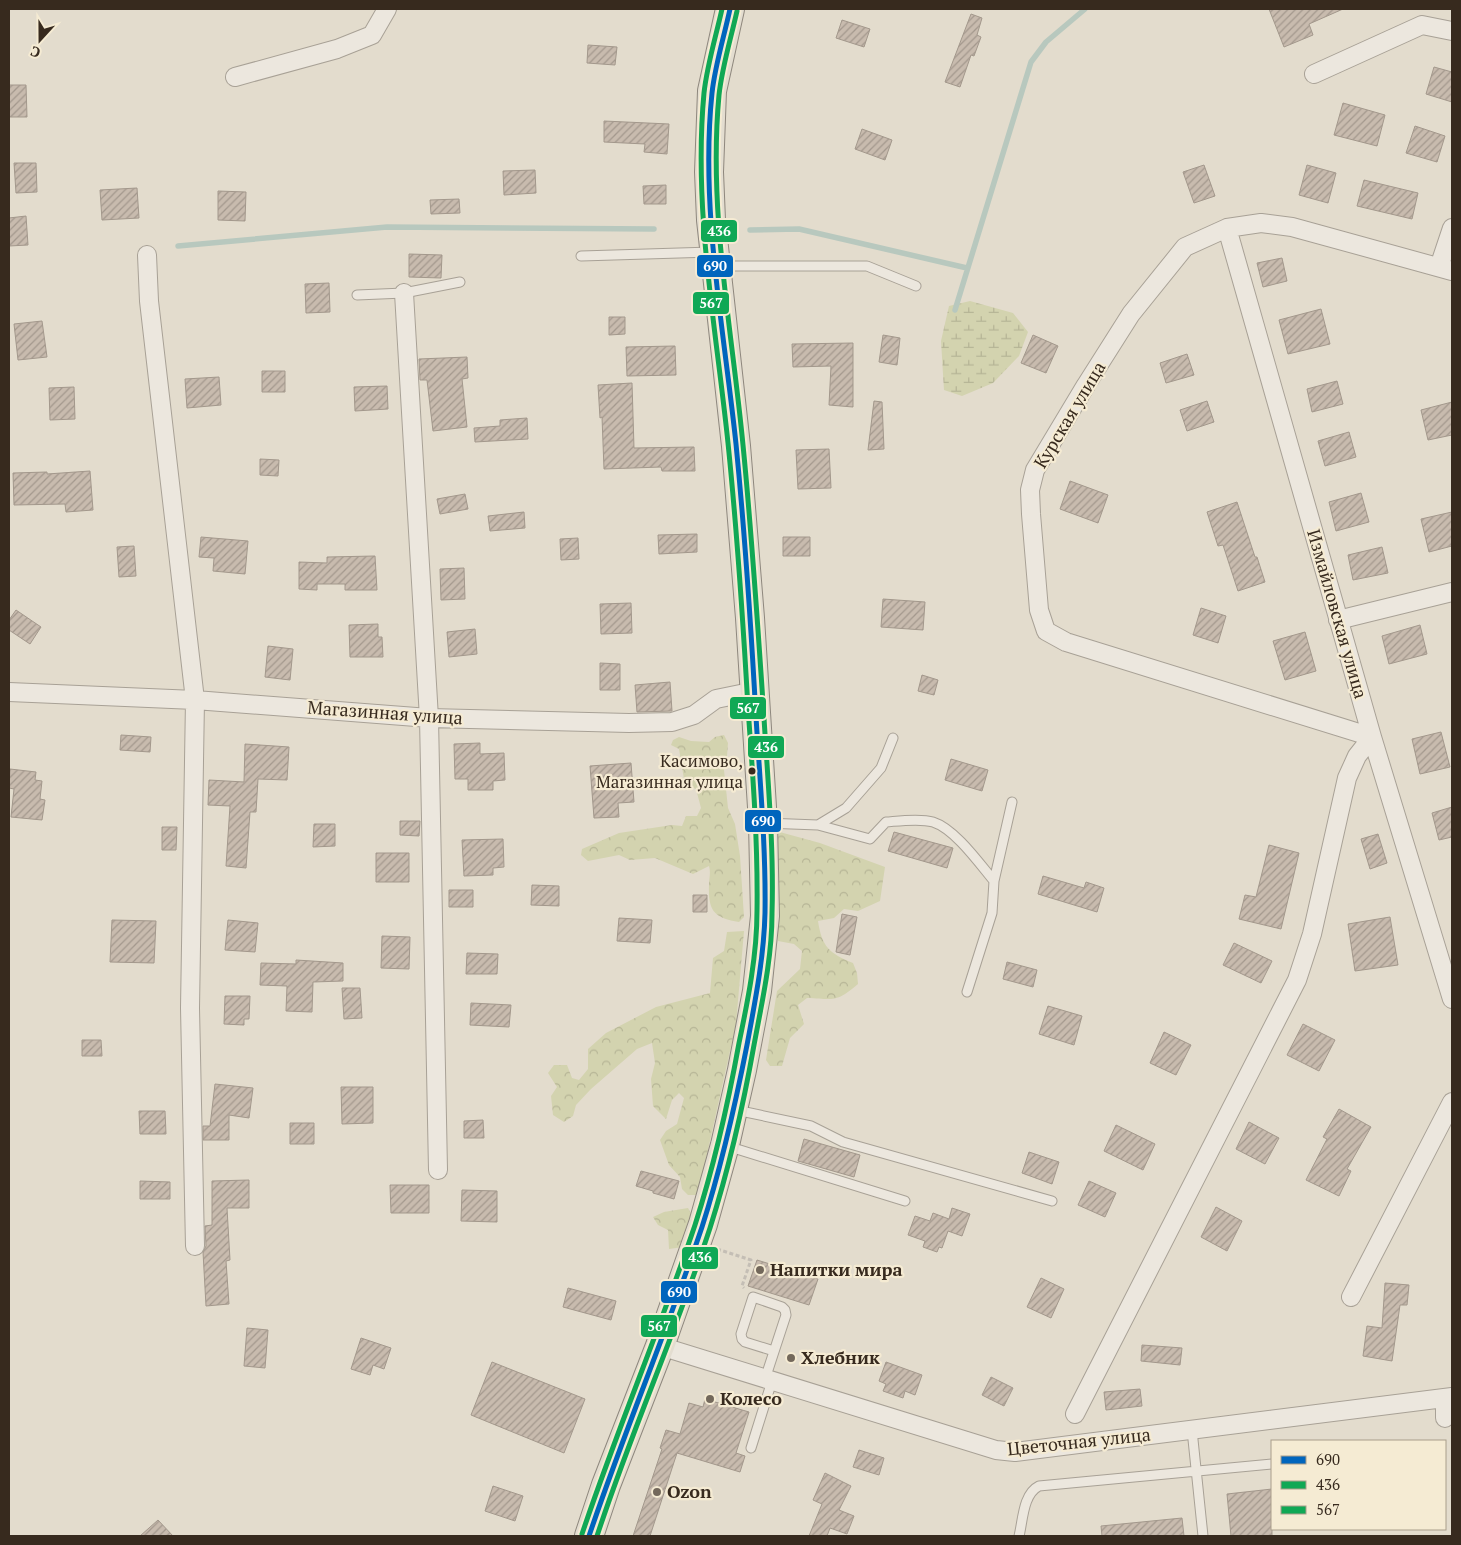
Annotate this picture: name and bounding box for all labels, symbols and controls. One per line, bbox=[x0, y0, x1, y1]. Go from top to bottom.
north arrow bbox=[15, 15, 65, 65]
text: С bbox=[27, 42, 43, 63]
line badge: 436 bbox=[700, 219, 738, 243]
text: 436 bbox=[707, 221, 731, 240]
line badge: 690 bbox=[696, 254, 734, 278]
text: 690 bbox=[703, 256, 727, 275]
line badge: 567 bbox=[692, 291, 730, 315]
text: 567 bbox=[699, 293, 723, 312]
street label: Курская улица bbox=[1028, 357, 1110, 472]
street label: Измайловская улица bbox=[1302, 526, 1374, 701]
street label: Магазинная улица bbox=[307, 695, 464, 729]
line badge: 567 bbox=[729, 696, 767, 720]
text: 567 bbox=[736, 698, 760, 717]
line badge: 436 bbox=[747, 735, 785, 759]
text: 436 bbox=[754, 737, 778, 756]
place label: Касимово, Магазинная улица bbox=[596, 749, 743, 793]
marker: Касимово, Магазинная улица bbox=[747, 766, 757, 776]
line badge: 690 bbox=[744, 809, 782, 833]
text: 690 bbox=[751, 811, 775, 830]
line badge: 436 bbox=[681, 1246, 719, 1270]
text: 436 bbox=[688, 1247, 712, 1266]
place label: Напитки мира bbox=[770, 1257, 903, 1281]
marker: Напитки мира bbox=[754, 1264, 766, 1276]
line badge: 690 bbox=[660, 1280, 698, 1304]
text: 690 bbox=[667, 1282, 691, 1301]
line badge: 567 bbox=[640, 1314, 678, 1338]
text: 567 bbox=[647, 1316, 671, 1335]
place label: Хлебник bbox=[801, 1345, 880, 1369]
marker: Хлебник bbox=[785, 1352, 797, 1364]
place label: Колесо bbox=[720, 1386, 782, 1410]
marker: Колесо bbox=[704, 1393, 716, 1405]
street label: Цветочная улица bbox=[1006, 1422, 1152, 1460]
legend bbox=[1271, 1440, 1446, 1530]
text: 690 bbox=[1316, 1449, 1340, 1469]
text: 436 bbox=[1316, 1474, 1340, 1494]
place label: Ozon bbox=[667, 1479, 712, 1503]
marker: Ozon bbox=[651, 1486, 663, 1498]
text: 567 bbox=[1316, 1499, 1340, 1519]

